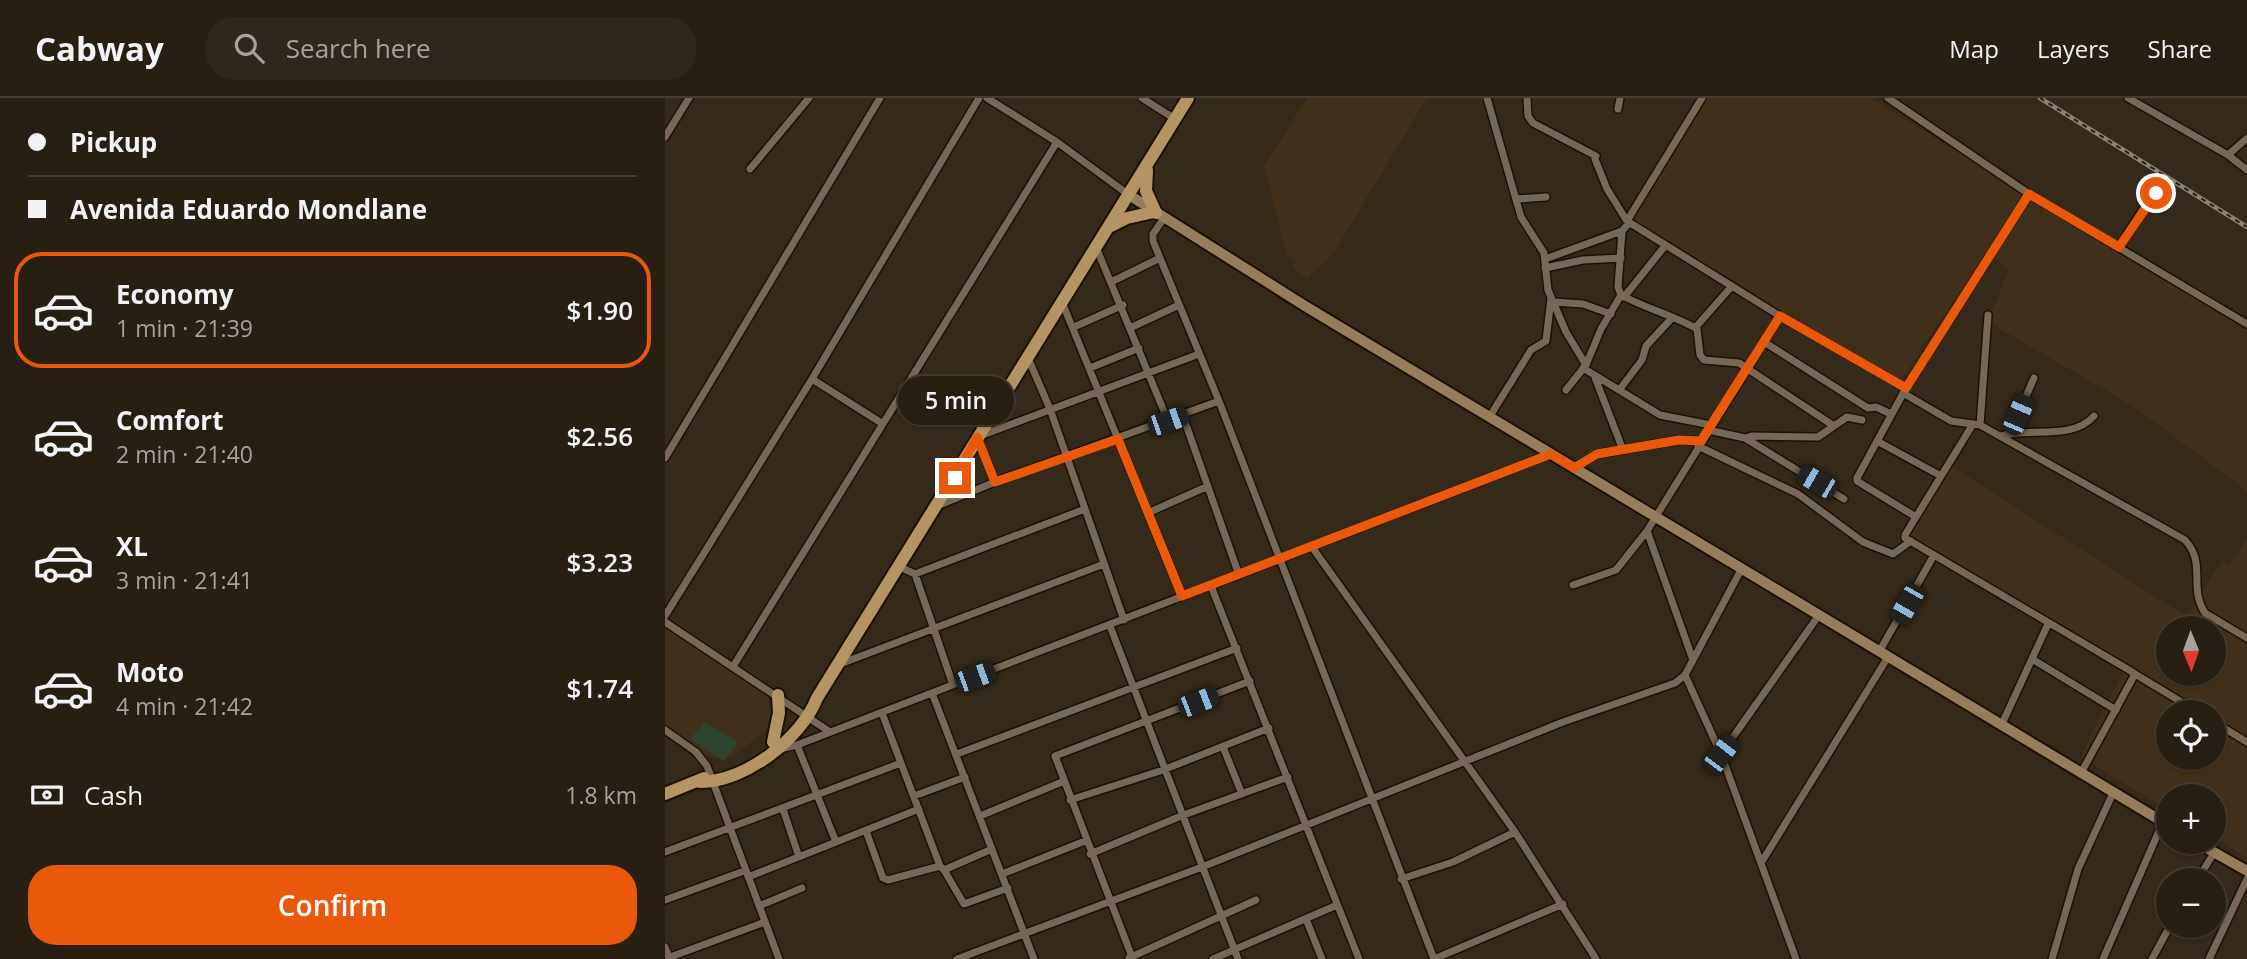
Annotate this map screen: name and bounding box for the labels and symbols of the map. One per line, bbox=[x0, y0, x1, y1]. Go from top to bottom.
route start bbox=[2140, 177, 2172, 209]
callout: 5 min bbox=[897, 376, 1013, 426]
car bbox=[2001, 392, 2036, 438]
car bbox=[1145, 404, 1192, 438]
route end bbox=[939, 462, 971, 494]
car bbox=[1794, 462, 1841, 502]
car bbox=[1888, 581, 1927, 627]
north arrow bbox=[2156, 616, 2226, 686]
car bbox=[952, 660, 999, 694]
car bbox=[1175, 685, 1222, 719]
car bbox=[1700, 731, 1743, 777]

